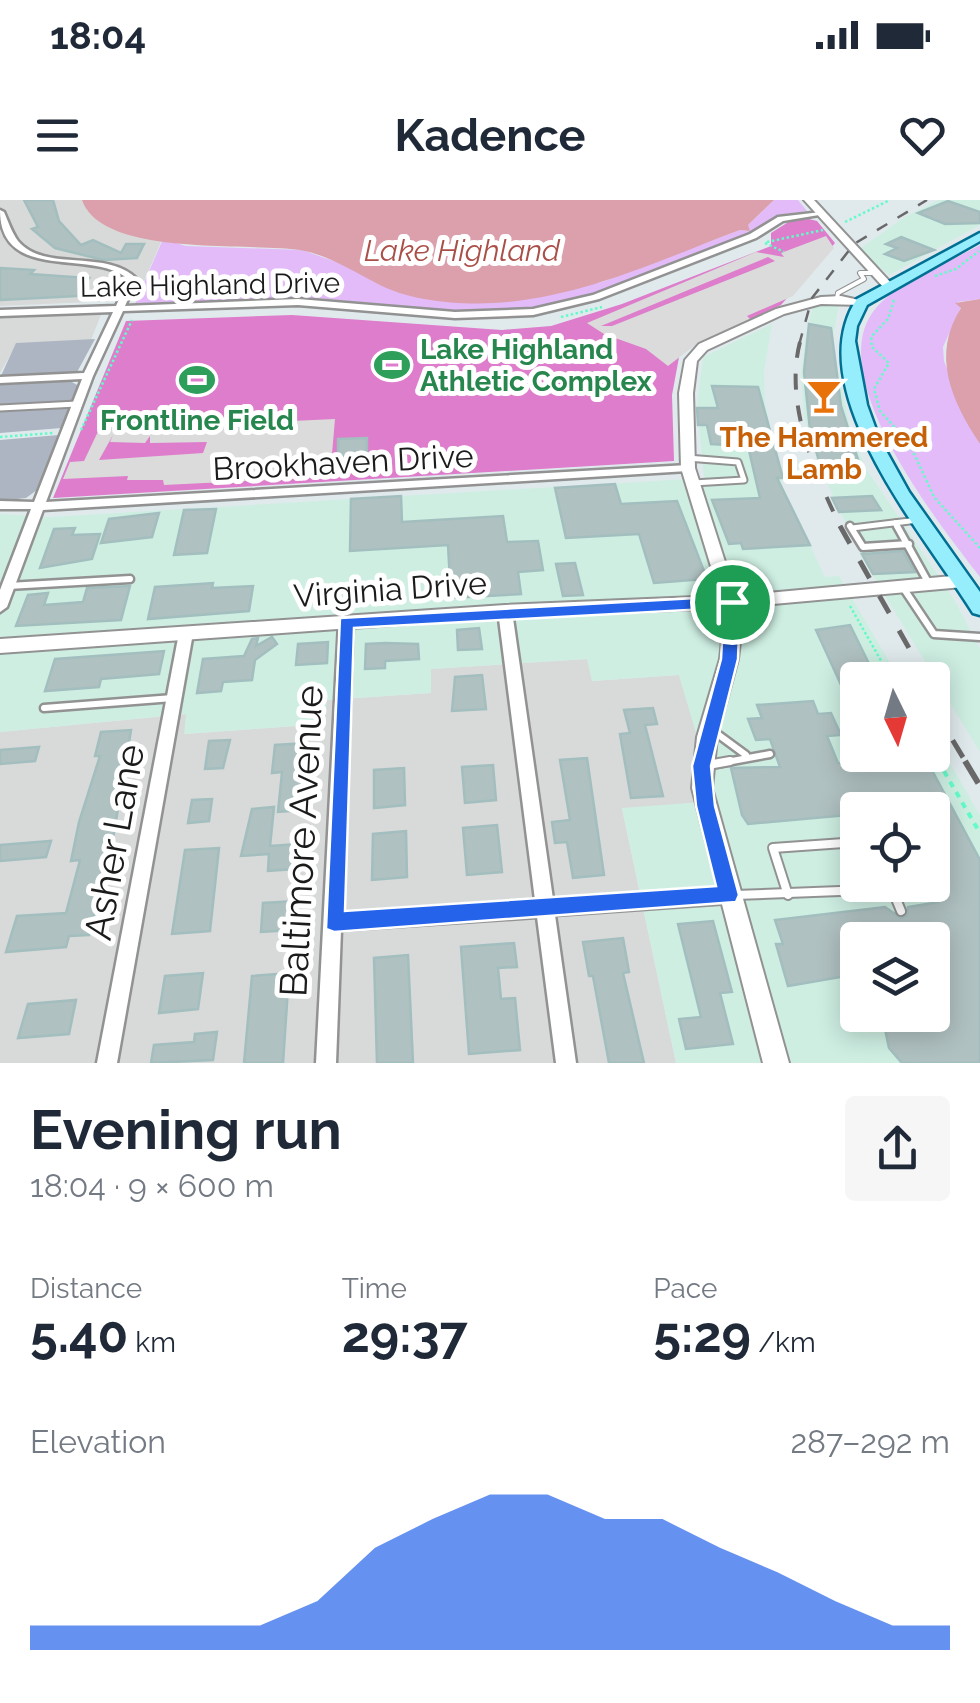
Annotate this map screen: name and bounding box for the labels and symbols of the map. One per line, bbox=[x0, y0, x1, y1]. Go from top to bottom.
water label: Lake Highland bbox=[364, 233, 561, 268]
street label: Lake Highland Drive bbox=[80, 266, 340, 304]
place label: Lake Highland Athletic Complex bbox=[420, 333, 652, 398]
sports icon: Lake Highland Athletic Complex bbox=[373, 346, 411, 384]
sports icon: Frontline Field bbox=[178, 361, 216, 399]
bar icon: The Hammered Lamb bbox=[805, 377, 843, 415]
place label: Frontline Field bbox=[100, 404, 294, 437]
place label: The Hammered Lamb bbox=[720, 421, 928, 486]
street label: Brookhaven Drive bbox=[212, 437, 474, 487]
pin bbox=[690, 560, 775, 645]
street label: Virginia Drive bbox=[292, 564, 488, 614]
north arrow bbox=[840, 662, 950, 772]
street label: Baltimore Avenue bbox=[270, 684, 332, 998]
street label: Asher Lane bbox=[75, 741, 153, 943]

